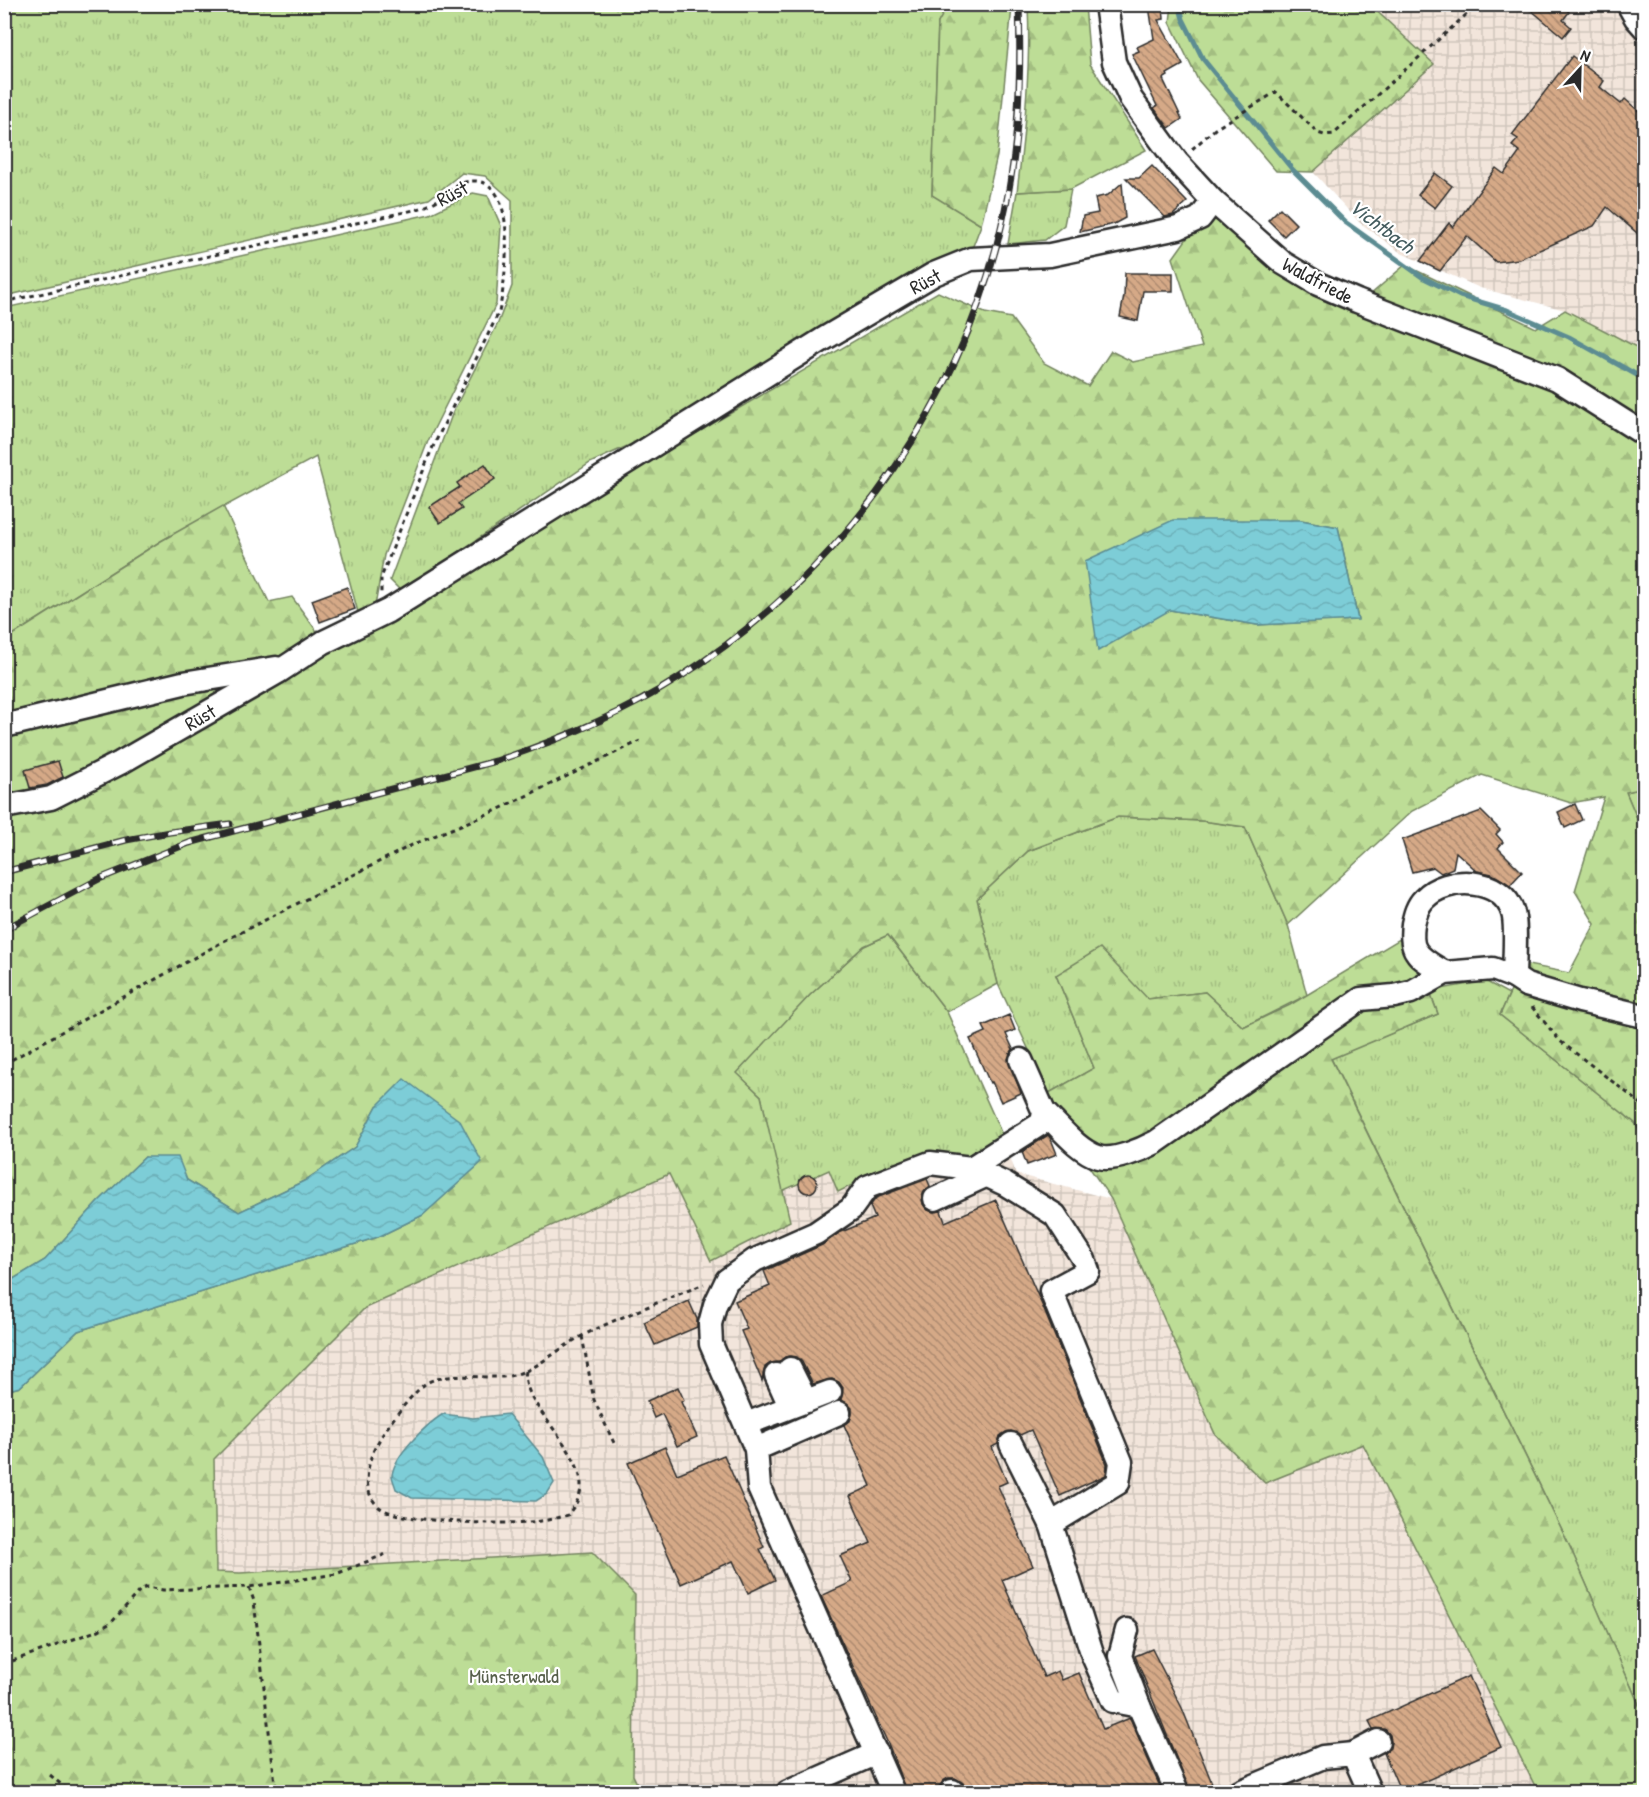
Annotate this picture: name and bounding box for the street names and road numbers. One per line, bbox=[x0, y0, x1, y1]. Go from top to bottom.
street label: Rüst bbox=[432, 173, 473, 212]
street label: Waldfriede bbox=[1278, 250, 1358, 310]
street label: Rüst bbox=[905, 261, 946, 300]
street label: Rüst bbox=[180, 697, 221, 737]

